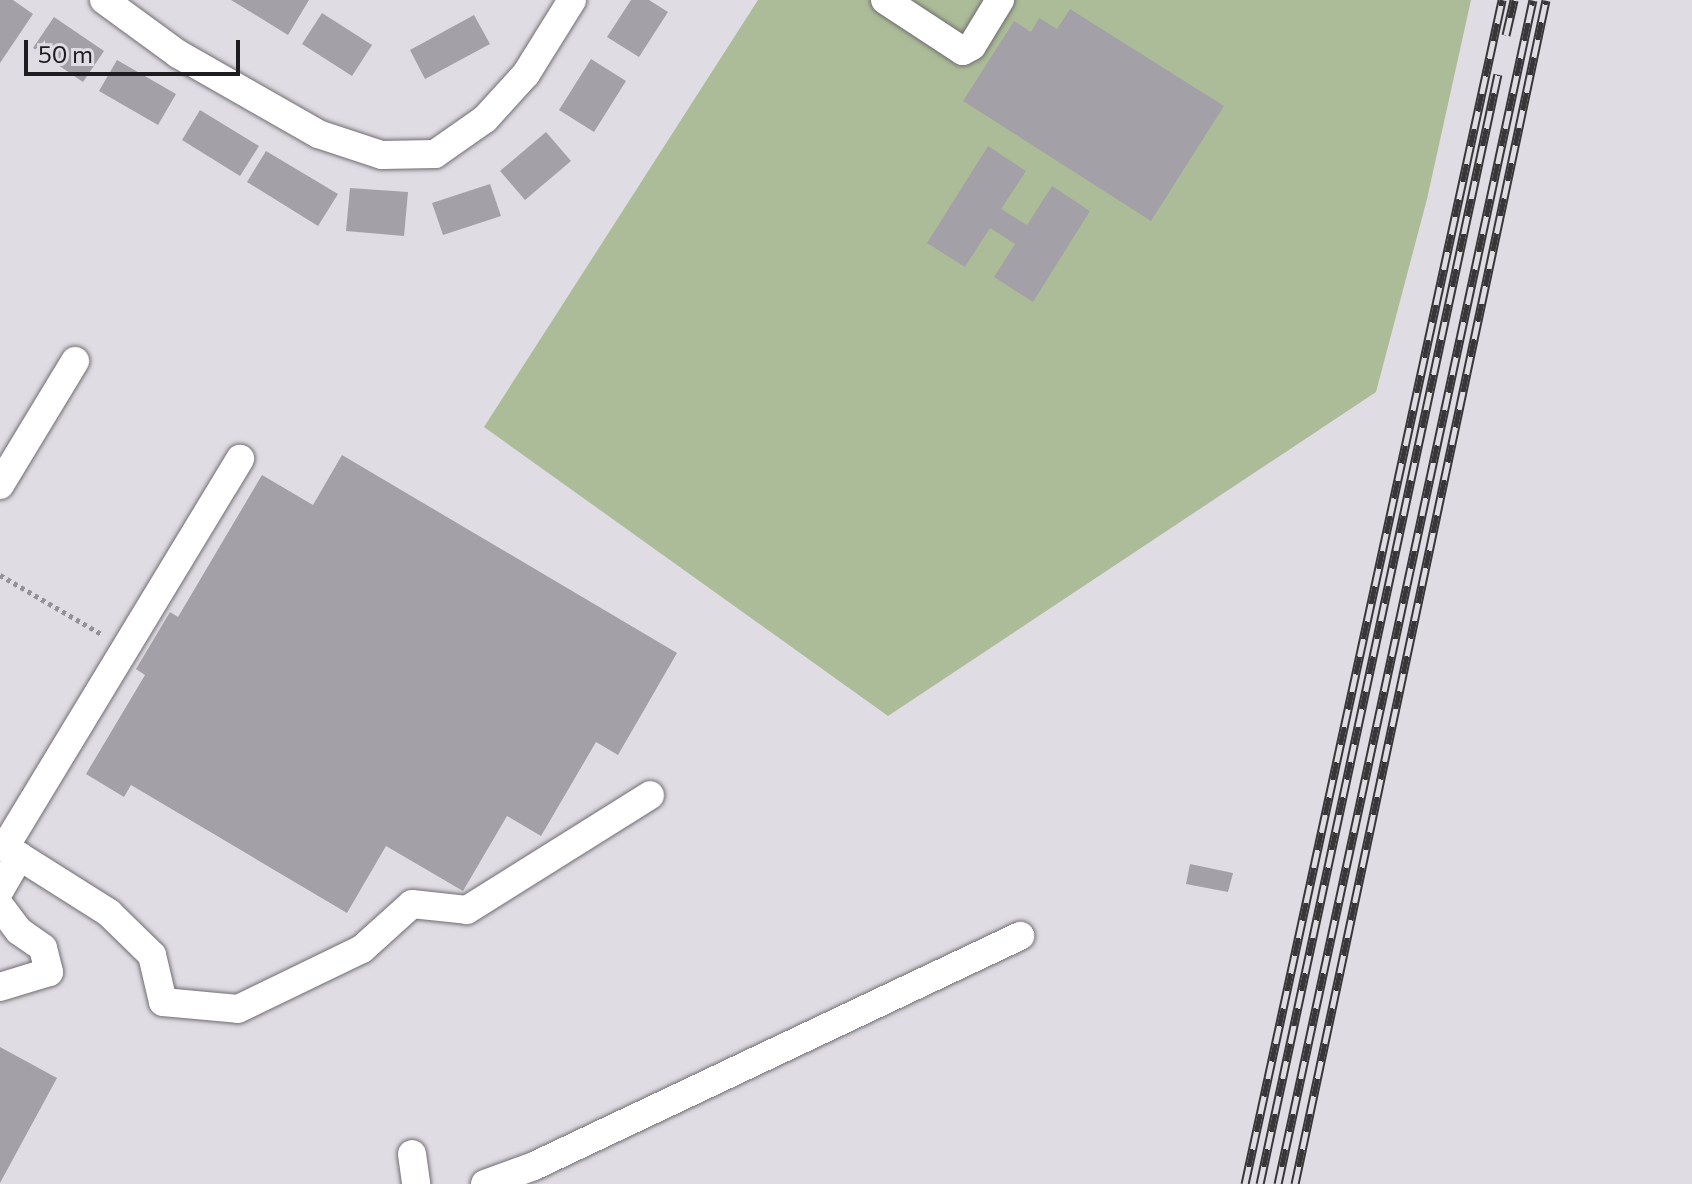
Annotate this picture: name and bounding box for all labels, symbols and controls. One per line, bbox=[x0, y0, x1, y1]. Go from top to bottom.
scale bar bbox=[28, 24, 244, 74]
text: 50 m bbox=[38, 39, 93, 68]

